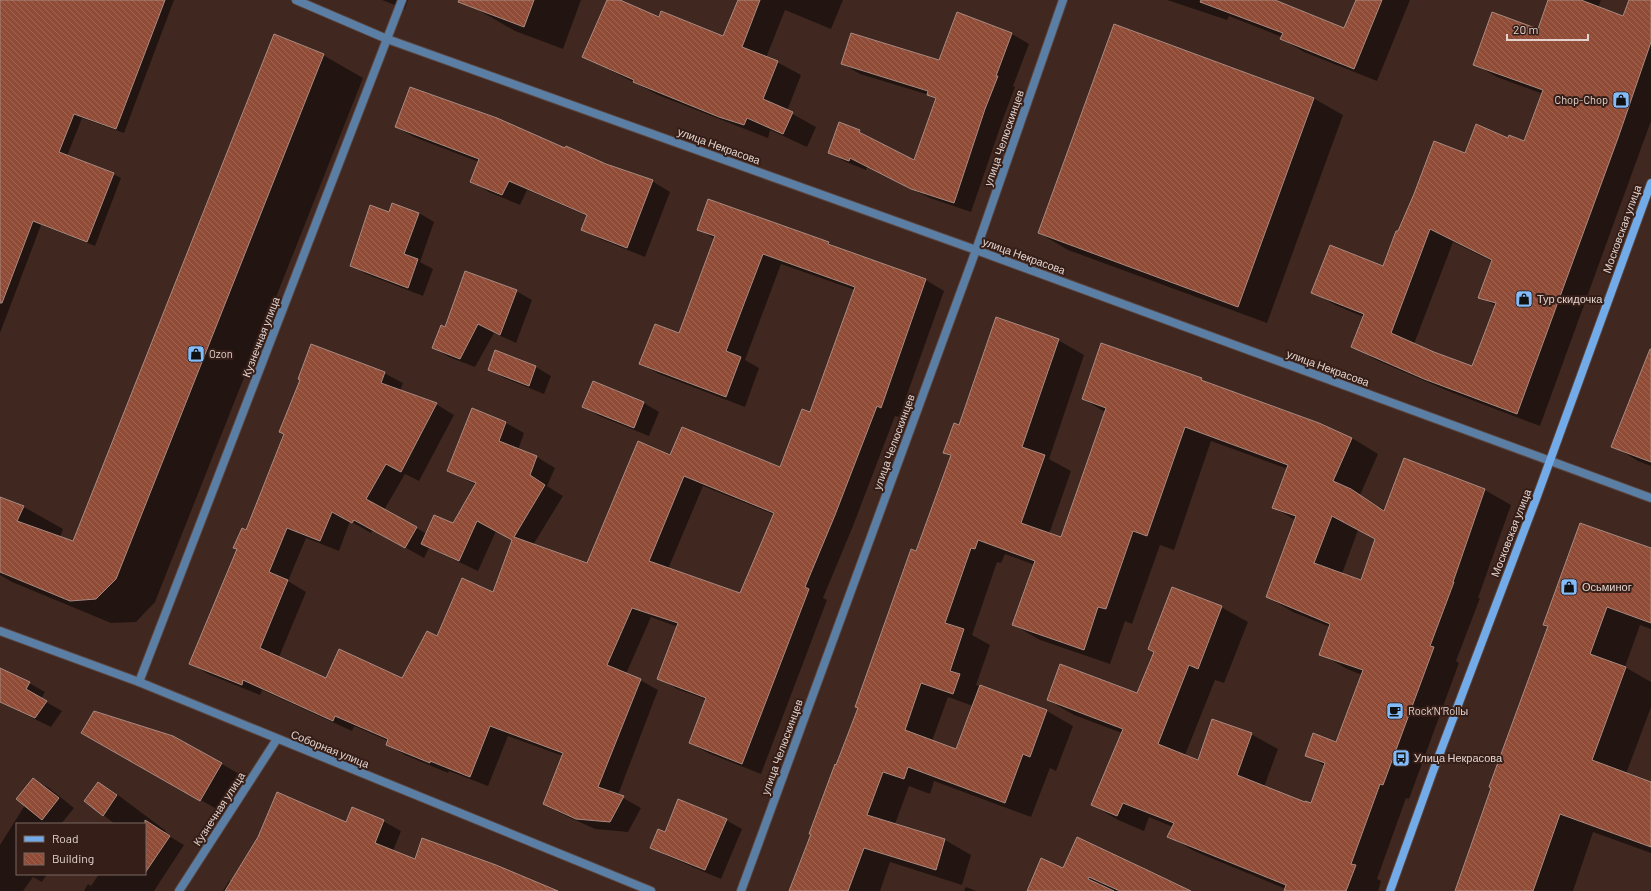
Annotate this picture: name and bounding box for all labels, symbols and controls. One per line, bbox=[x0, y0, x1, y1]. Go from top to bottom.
scale bar bbox=[1507, 16, 1588, 42]
text: 20 m bbox=[1513, 22, 1539, 36]
street label: улица Челюскинцев bbox=[981, 88, 1026, 188]
shop icon: Chop-Chop bbox=[1611, 90, 1631, 110]
place label: Chop-Chop bbox=[1555, 93, 1608, 106]
street label: улица Некрасова bbox=[676, 125, 763, 167]
street label: Московская улица bbox=[1600, 182, 1644, 275]
street label: улица Некрасова bbox=[981, 235, 1068, 277]
shop icon: Тур скидочка bbox=[1514, 289, 1534, 309]
place label: Тур скидочка bbox=[1537, 292, 1603, 305]
street label: Кузнечная улица bbox=[239, 294, 282, 379]
shop icon: Ozon bbox=[186, 344, 206, 364]
place label: Ozon bbox=[209, 347, 233, 360]
street label: улица Некрасова bbox=[1285, 347, 1372, 389]
street label: улица Челюскинцев bbox=[870, 392, 917, 491]
street label: Московская улица bbox=[1488, 486, 1534, 578]
shop icon: Осьминог bbox=[1559, 577, 1579, 597]
place label: Осьминог bbox=[1582, 580, 1632, 593]
street label: улица Челюскинцев bbox=[758, 697, 805, 796]
cafe icon: Rock’N’Rollы bbox=[1385, 701, 1405, 721]
place label: Rock’N’Rollы bbox=[1408, 704, 1468, 717]
street label: Соборная улица bbox=[289, 727, 372, 770]
bus stop icon: Улица Некрасова bbox=[1391, 748, 1411, 768]
place label: Улица Некрасова bbox=[1414, 751, 1503, 764]
street label: Кузнечная улица bbox=[190, 769, 248, 848]
legend bbox=[16, 823, 146, 875]
text: Road bbox=[52, 831, 79, 845]
text: Building bbox=[52, 851, 94, 865]

